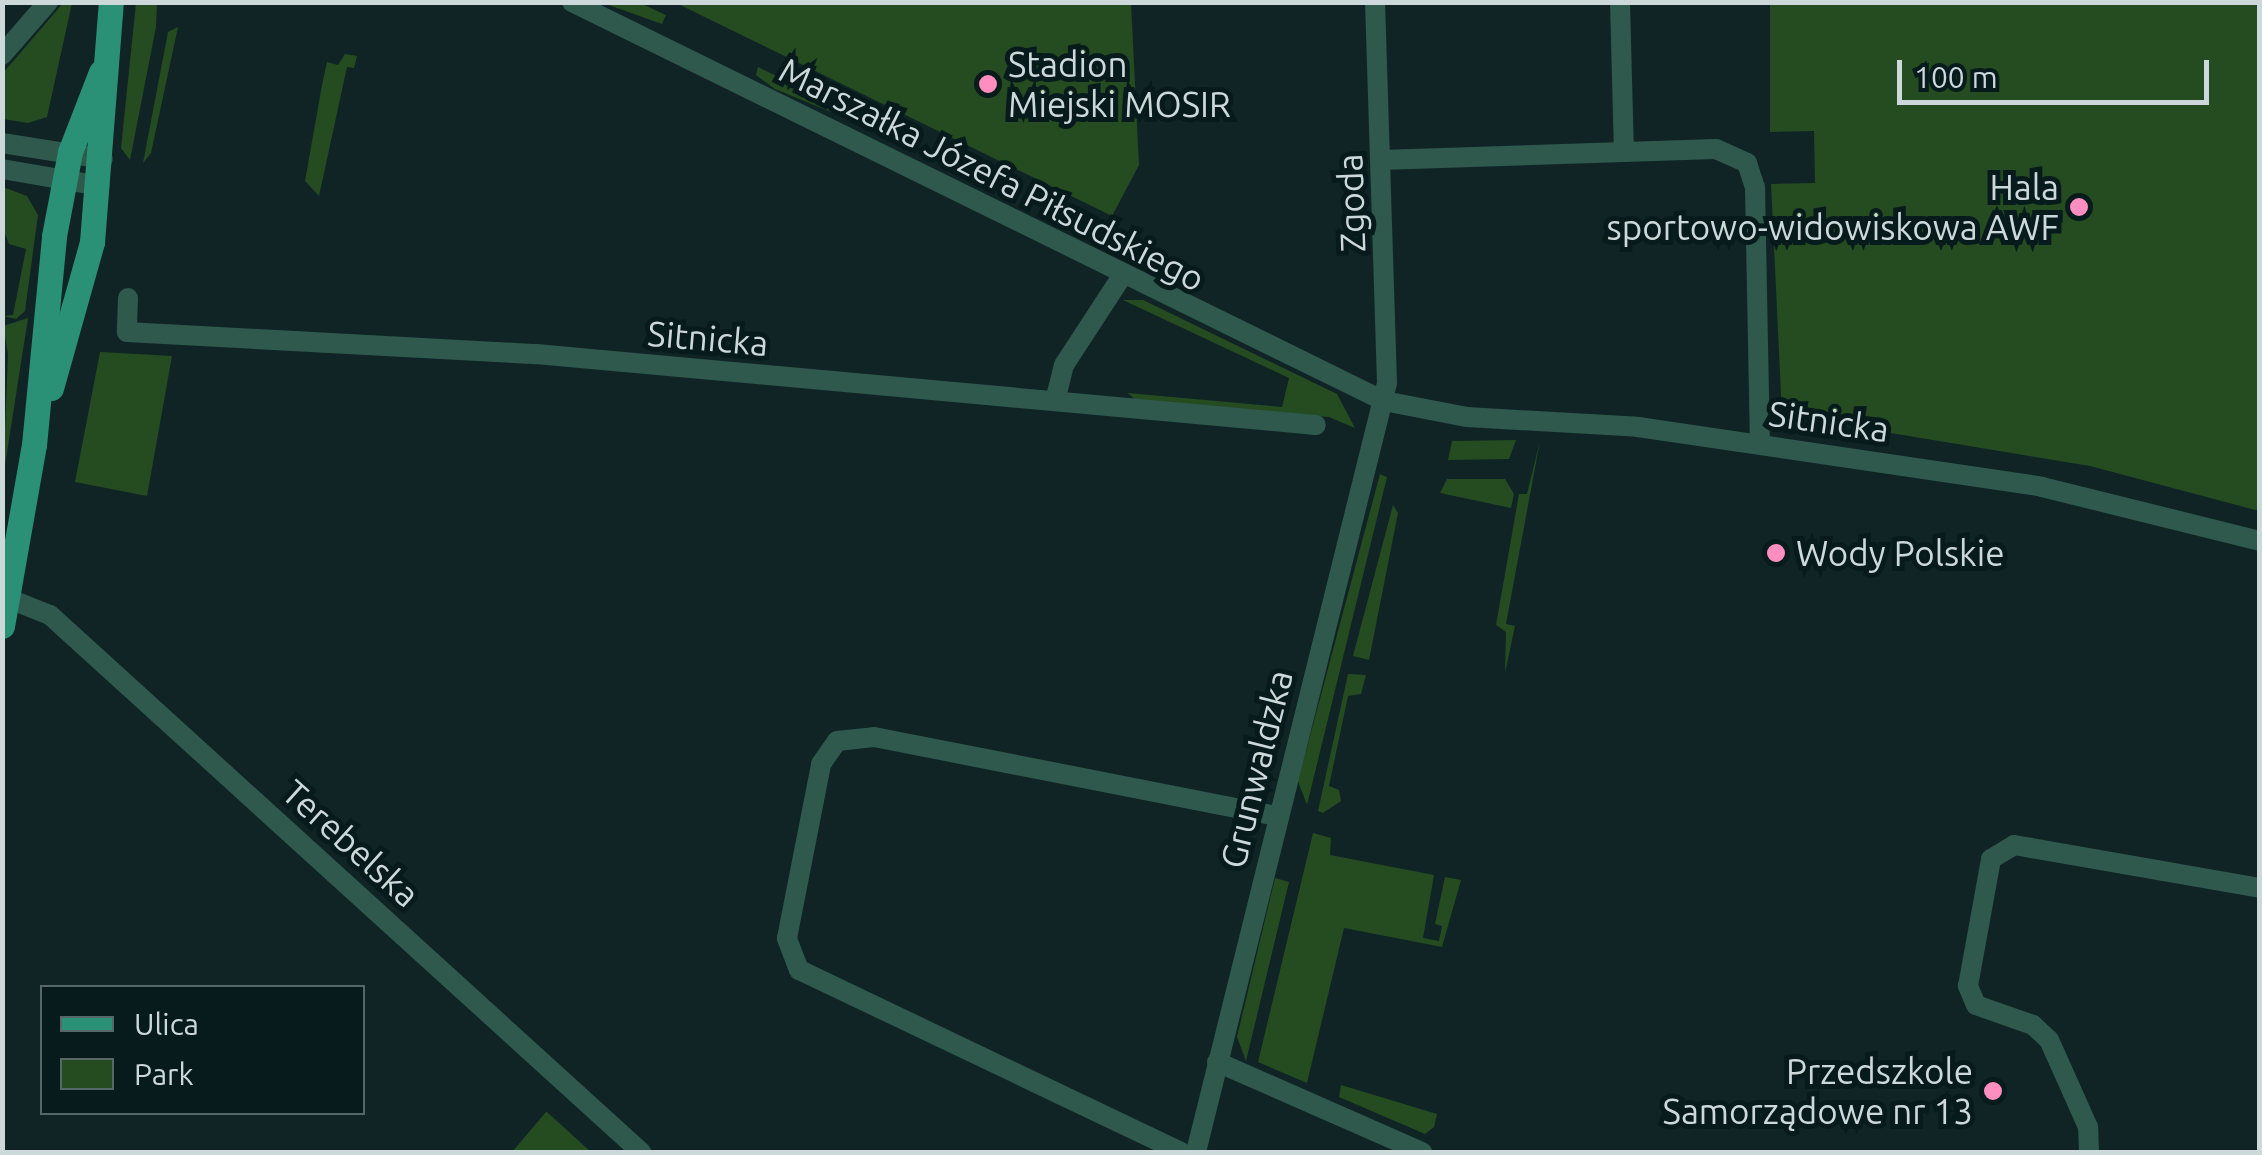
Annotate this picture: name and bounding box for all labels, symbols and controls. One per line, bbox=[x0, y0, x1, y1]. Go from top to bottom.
scale bar bbox=[1902, 40, 2214, 102]
place label: Stadion Miejski MOSIR bbox=[1008, 43, 1231, 125]
street label: Marszałka Józefa Piłsudskiego bbox=[772, 48, 1212, 300]
text: 100 m bbox=[1914, 60, 1998, 94]
marker: Stadion Miejski MOSIR bbox=[977, 73, 999, 95]
street label: Zgoda bbox=[1328, 153, 1374, 253]
place label: Hala sportowo-widowiskowa AWF bbox=[1607, 166, 2059, 248]
marker: Hala sportowo-widowiskowa AWF bbox=[2068, 196, 2090, 218]
street label: Sitnicka bbox=[646, 312, 770, 364]
street label: Sitnicka bbox=[1766, 392, 1892, 450]
place label: Wody Polskie bbox=[1796, 532, 2005, 574]
marker: Wody Polskie bbox=[1765, 542, 1787, 564]
street label: Grunwaldzka bbox=[1211, 665, 1301, 873]
street label: Terebelska bbox=[274, 771, 428, 915]
legend bbox=[40, 985, 365, 1115]
text: Ulica bbox=[134, 1007, 199, 1041]
place label: Przedszkole Samorządowe nr 13 bbox=[1663, 1050, 1973, 1132]
text: Park bbox=[134, 1057, 194, 1091]
marker: Przedszkole Samorządowe nr 13 bbox=[1982, 1080, 2004, 1102]

